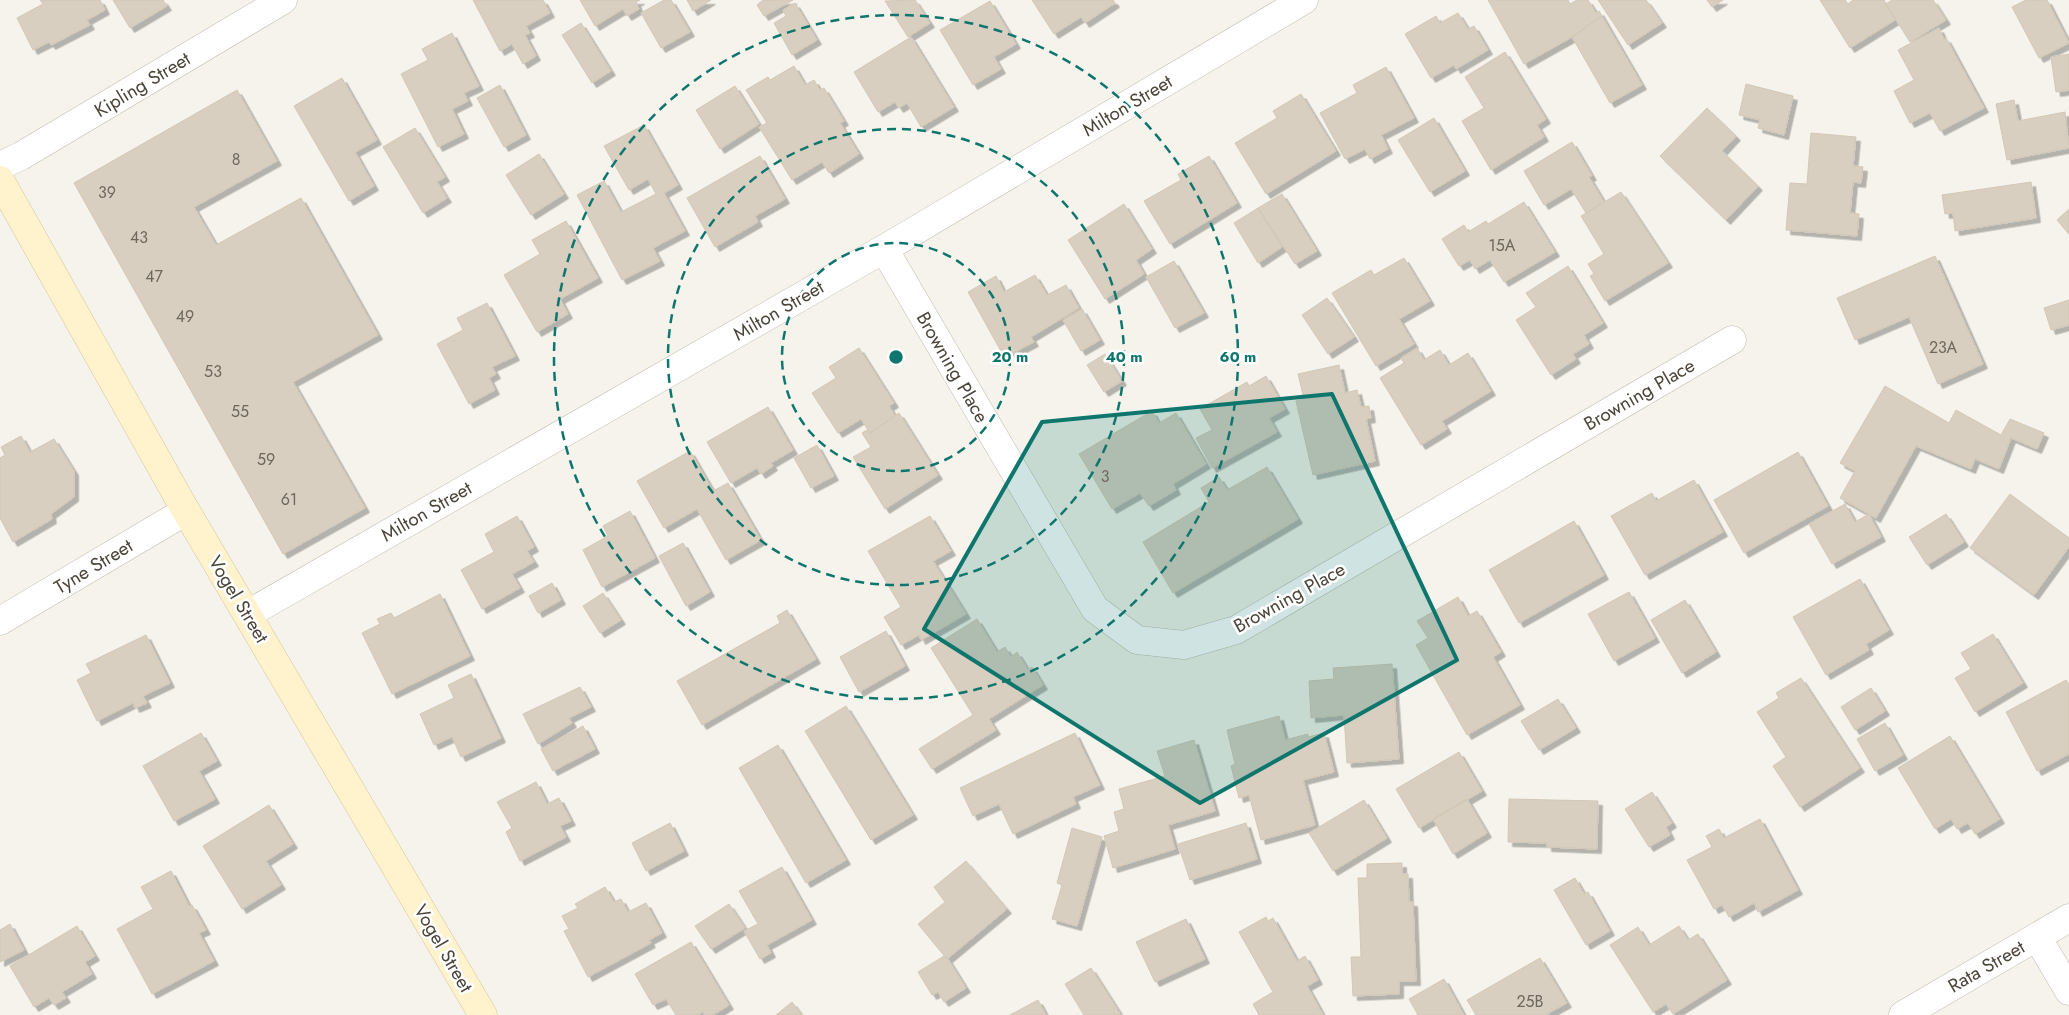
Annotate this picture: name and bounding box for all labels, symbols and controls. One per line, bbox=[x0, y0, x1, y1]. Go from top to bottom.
street label: Kipling Street bbox=[89, 45, 196, 124]
street label: Milton Street bbox=[1077, 68, 1178, 143]
house number: 8 bbox=[232, 148, 240, 171]
house number: 39 bbox=[98, 181, 116, 204]
house number: 43 bbox=[130, 226, 148, 249]
house number: 15A bbox=[1489, 234, 1516, 257]
house number: 47 bbox=[145, 265, 163, 288]
street label: Milton Street bbox=[728, 273, 829, 347]
house number: 49 bbox=[176, 305, 194, 328]
street label: Browning Place bbox=[910, 307, 995, 428]
house number: 23A bbox=[1929, 336, 1958, 359]
text: 20 m bbox=[992, 346, 1028, 368]
text: 40 m bbox=[1105, 346, 1143, 368]
text: 60 m bbox=[1220, 346, 1256, 368]
centre of rings bbox=[887, 348, 905, 366]
street label: Browning Place bbox=[1579, 352, 1700, 437]
house number: 53 bbox=[204, 360, 222, 383]
house number: 55 bbox=[231, 400, 249, 423]
house number: 59 bbox=[257, 448, 275, 471]
house number: 3 bbox=[1101, 465, 1110, 488]
street label: Milton Street bbox=[376, 474, 477, 548]
house number: 61 bbox=[281, 488, 297, 511]
street label: Tyne Street bbox=[49, 532, 138, 601]
street label: Vogel Street bbox=[202, 551, 275, 648]
street label: Browning Place bbox=[1228, 555, 1350, 639]
street label: Vogel Street bbox=[408, 899, 480, 998]
street label: Rata Street bbox=[1943, 933, 2030, 999]
house number: 25B bbox=[1516, 990, 1544, 1013]

